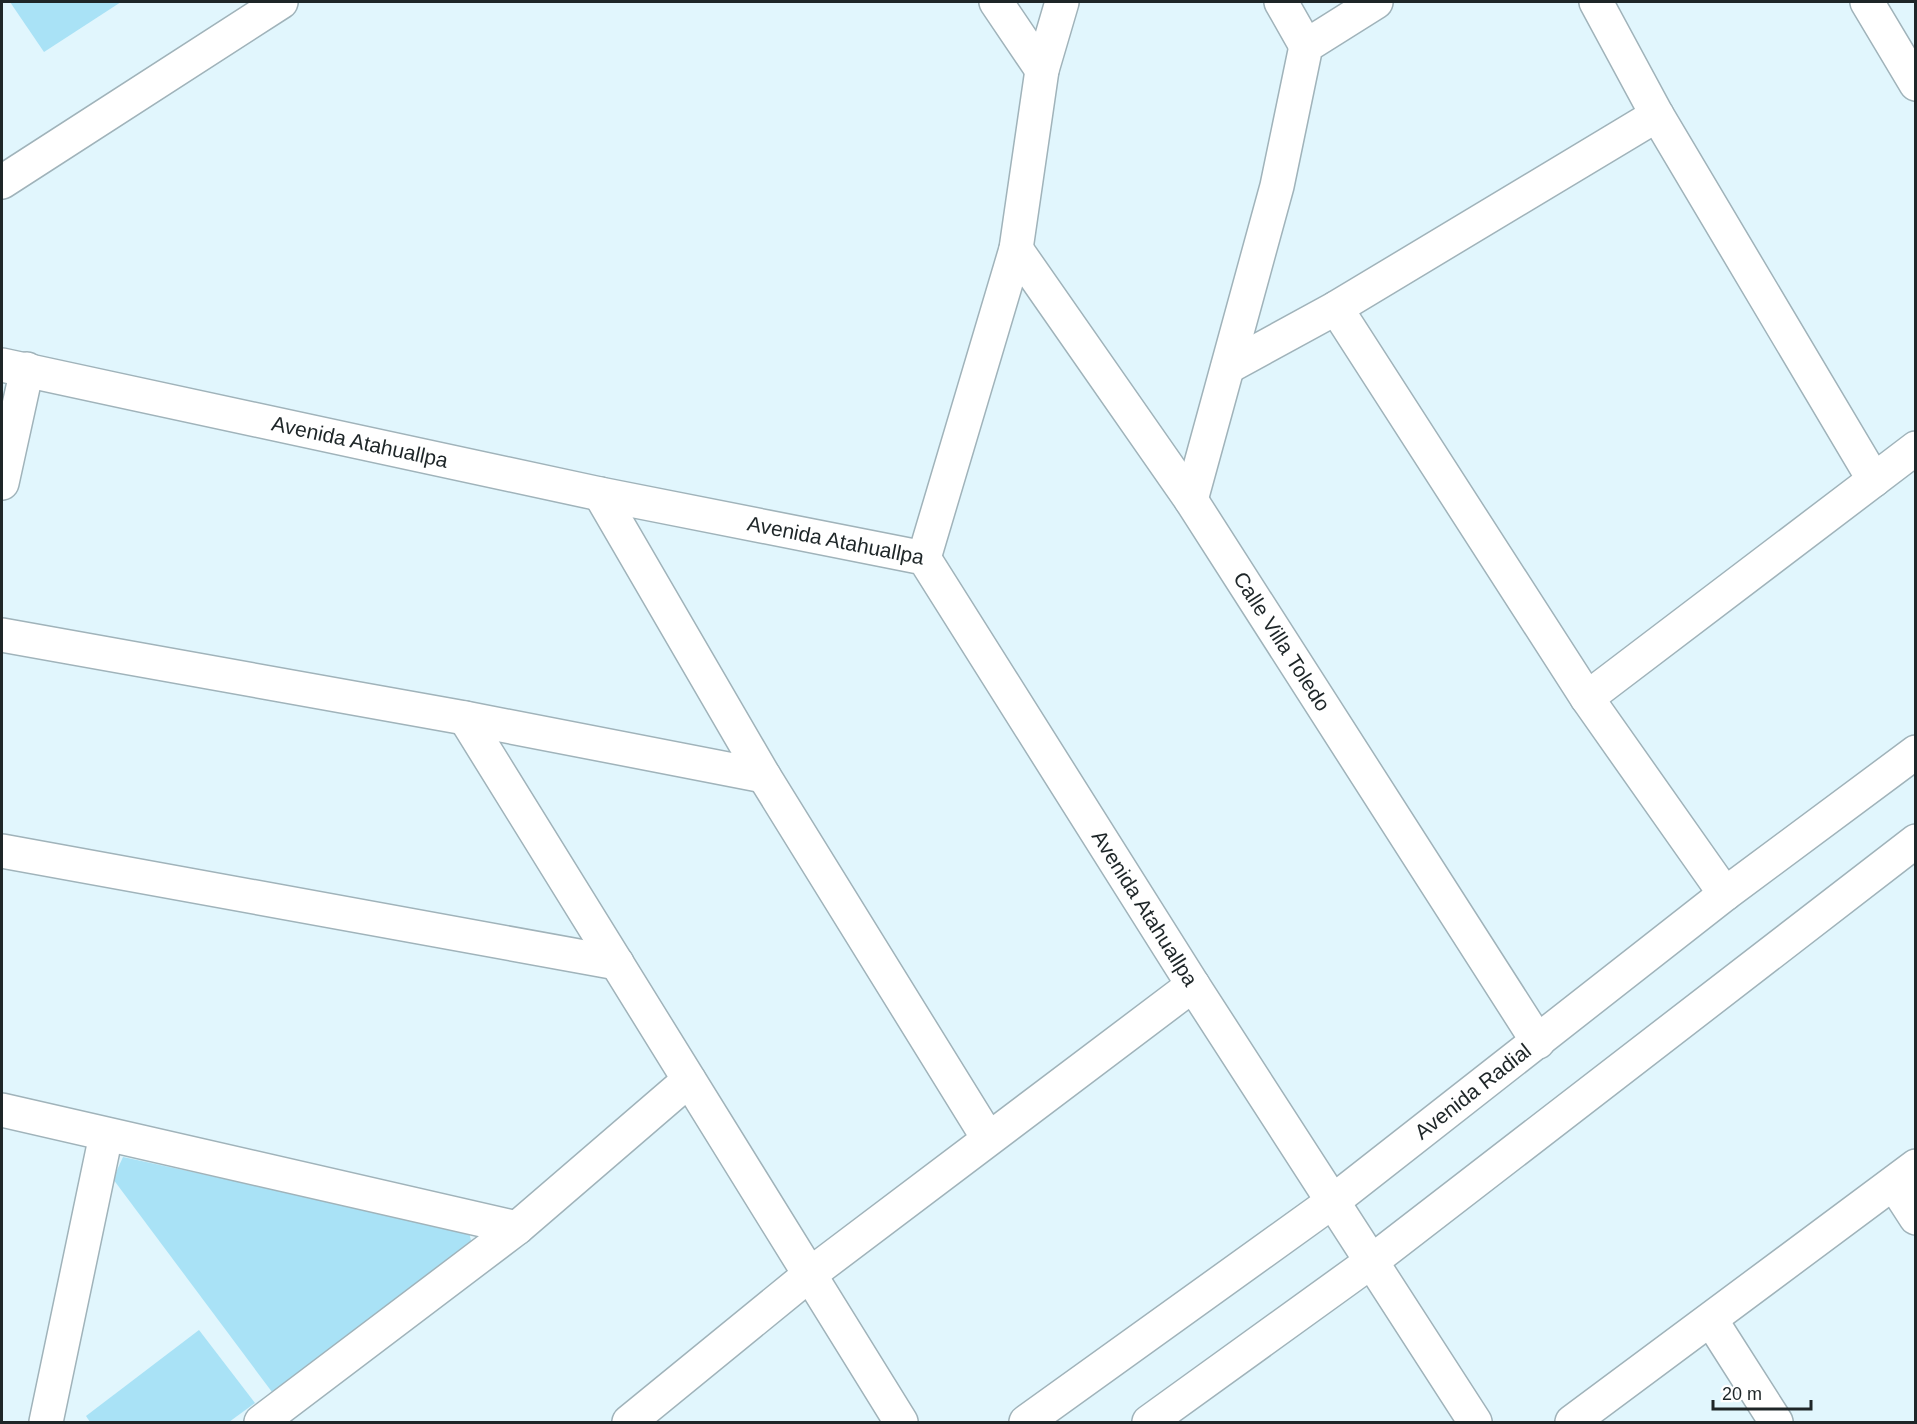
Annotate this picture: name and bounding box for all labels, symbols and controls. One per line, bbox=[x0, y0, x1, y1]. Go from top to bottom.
street label: Avenida Atahuallpa bbox=[270, 412, 450, 472]
street label: Avenida Atahuallpa bbox=[745, 511, 926, 569]
street label: Calle Villa Toledo bbox=[1229, 567, 1335, 715]
street label: Avenida Atahuallpa bbox=[1087, 826, 1203, 990]
street label: Avenida Radial bbox=[1410, 1039, 1535, 1144]
scale bar bbox=[1713, 1373, 1810, 1411]
text: 20 m bbox=[1722, 1384, 1762, 1404]

